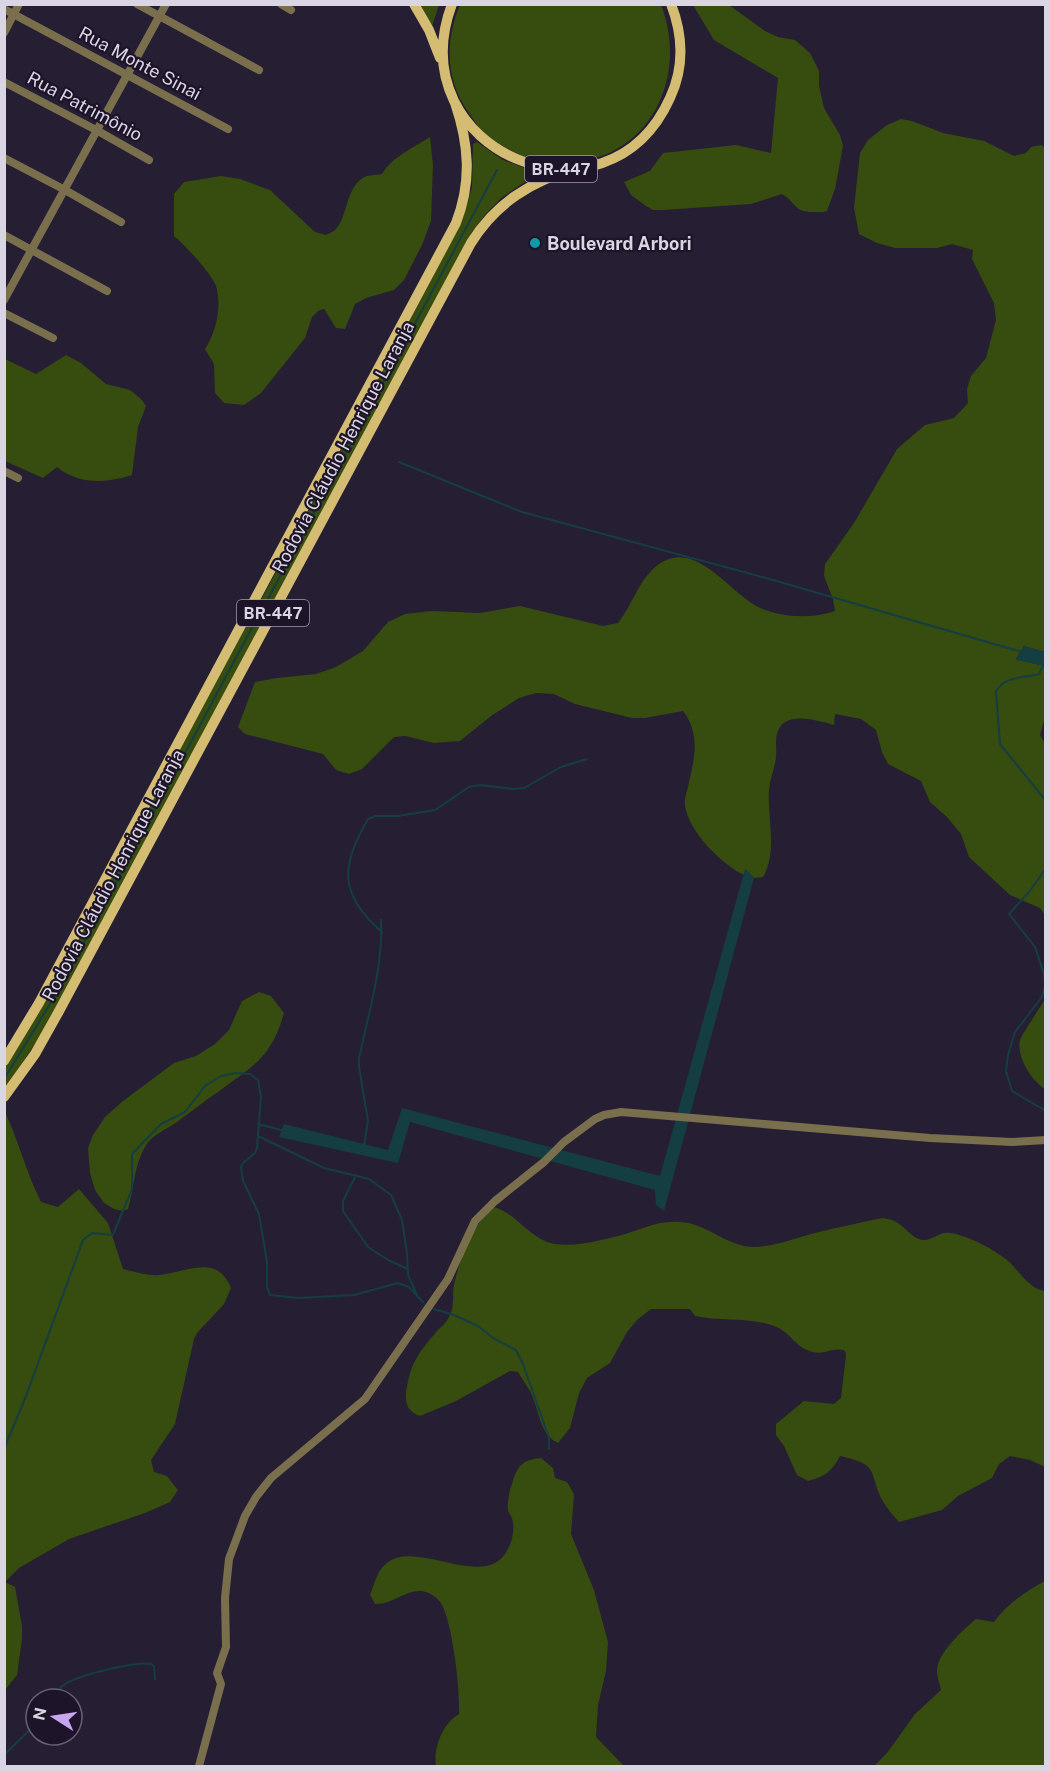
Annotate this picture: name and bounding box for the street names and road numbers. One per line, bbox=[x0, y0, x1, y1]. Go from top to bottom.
street label: Rua Monte Sinai bbox=[75, 22, 205, 104]
street label: Rua Patrimônio bbox=[24, 67, 146, 145]
road number: BR-447 bbox=[525, 156, 597, 182]
street label: Rodovia Cláudio Henrique Laranja bbox=[268, 318, 418, 576]
road number: BR-447 bbox=[237, 600, 309, 626]
street label: Rodovia Cláudio Henrique Laranja bbox=[38, 746, 188, 1004]

